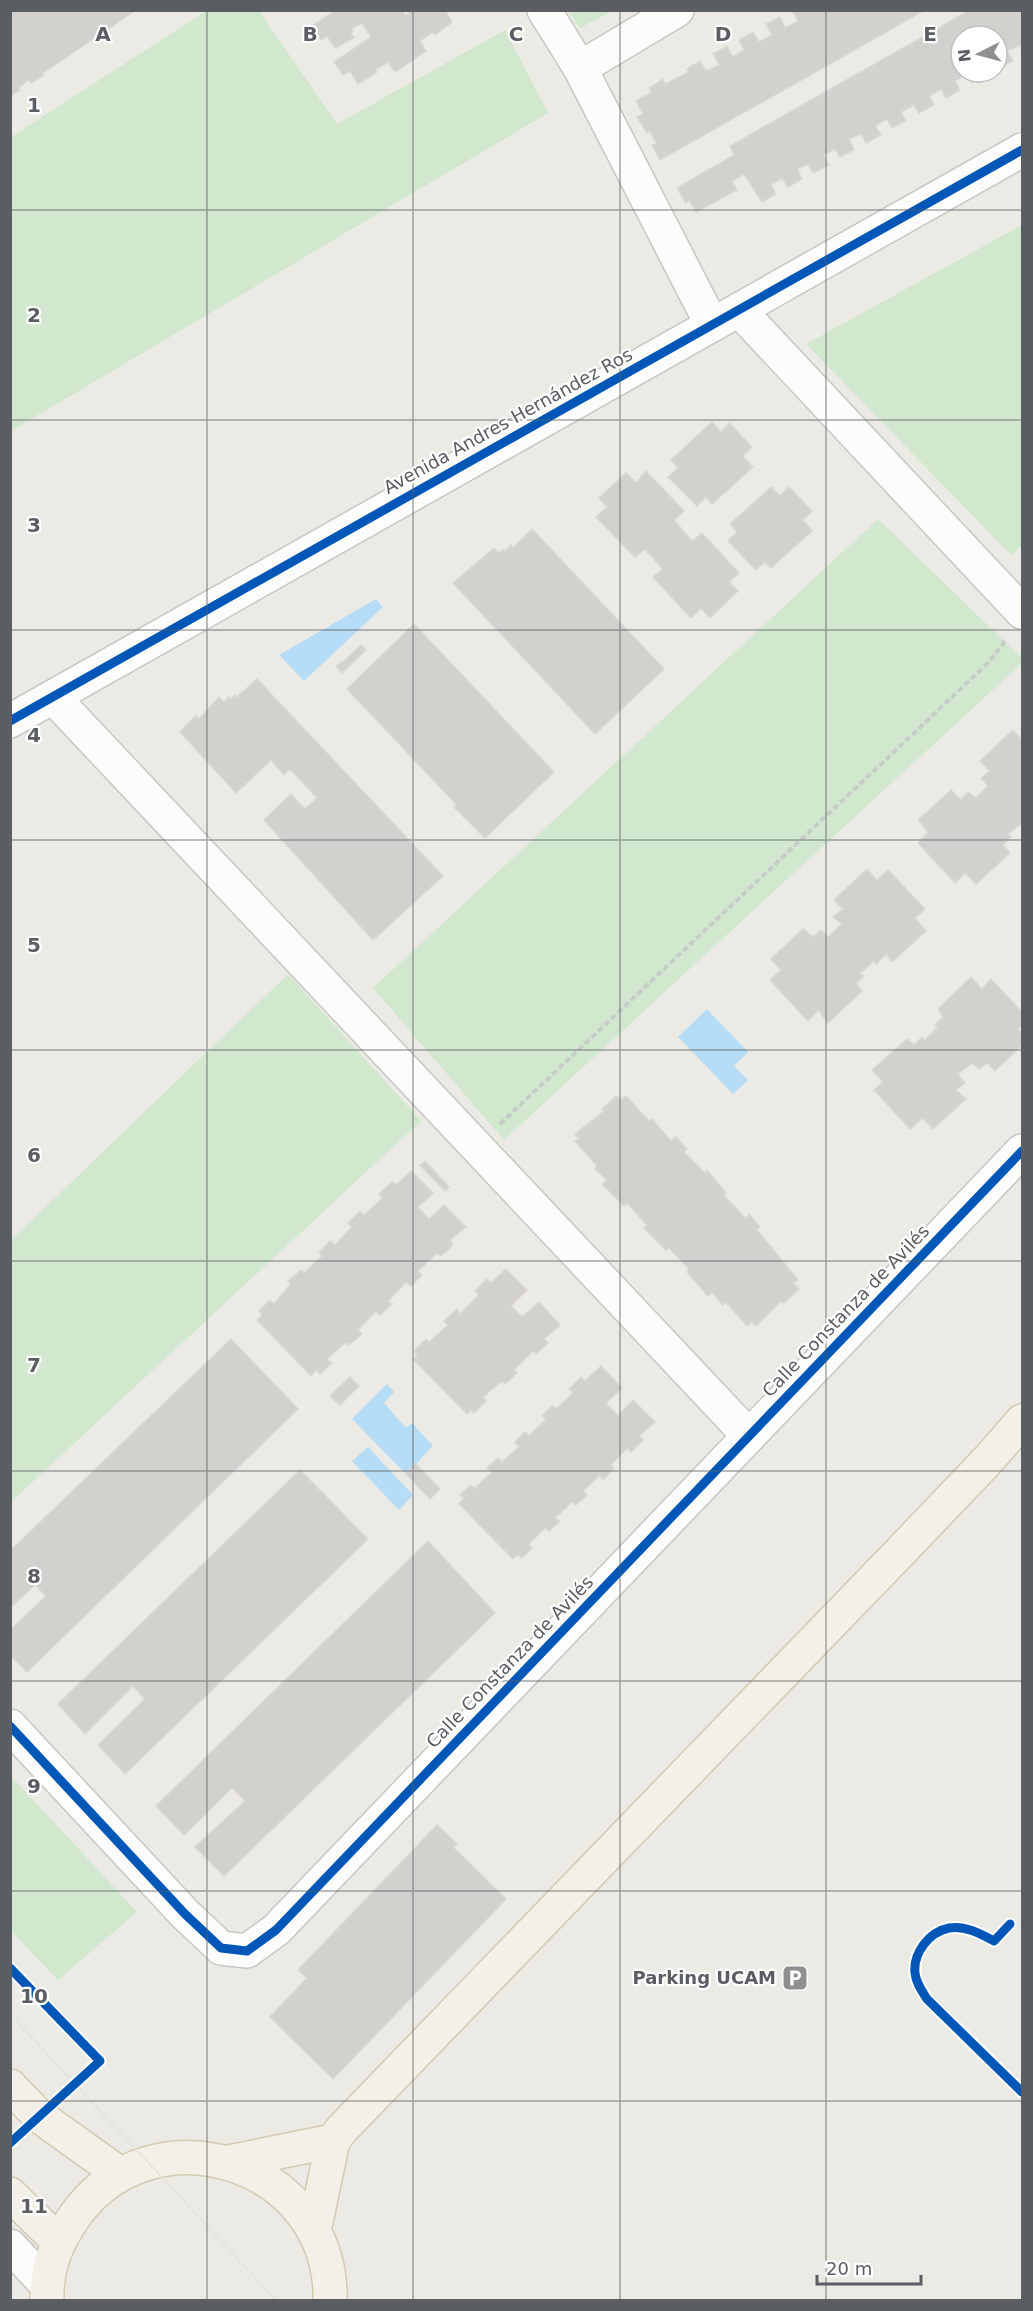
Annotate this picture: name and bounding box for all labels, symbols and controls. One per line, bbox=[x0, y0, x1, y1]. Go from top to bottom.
text: A bbox=[95, 22, 111, 46]
text: B bbox=[302, 22, 318, 46]
text: C bbox=[509, 22, 523, 46]
text: D bbox=[715, 22, 731, 46]
text: E bbox=[923, 22, 937, 46]
north arrow bbox=[949, 24, 1009, 84]
text: N bbox=[954, 48, 975, 63]
text: 1 bbox=[27, 93, 41, 117]
text: 2 bbox=[27, 303, 41, 327]
street label: Avenida Andres Hernández Ros bbox=[380, 343, 636, 498]
text: 3 bbox=[27, 513, 41, 537]
text: 4 bbox=[27, 723, 41, 747]
text: 5 bbox=[27, 933, 41, 957]
text: 6 bbox=[27, 1143, 41, 1167]
street label: Calle Constanza de Avilés bbox=[758, 1220, 933, 1401]
text: 7 bbox=[27, 1353, 41, 1377]
text: 8 bbox=[27, 1564, 41, 1588]
street label: Calle Constanza de Avilés bbox=[422, 1571, 597, 1752]
text: 9 bbox=[27, 1774, 41, 1798]
parking icon: Parking UCAM bbox=[780, 1963, 810, 1993]
place label: Parking UCAM bbox=[632, 1967, 776, 1988]
text: 10 bbox=[20, 1984, 48, 2008]
text: 11 bbox=[20, 2194, 48, 2218]
scale bar bbox=[817, 2248, 920, 2286]
text: 20 m bbox=[826, 2258, 872, 2279]

